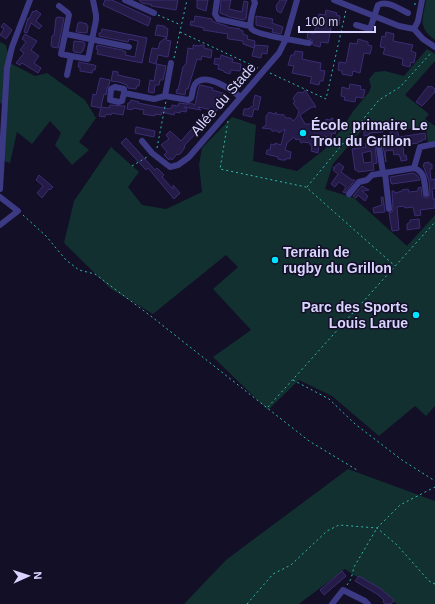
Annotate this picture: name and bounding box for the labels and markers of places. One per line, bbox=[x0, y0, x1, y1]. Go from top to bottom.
place label: École primaire Le Trou du Grillon bbox=[311, 117, 428, 149]
marker: École primaire Le Trou du Grillon bbox=[298, 128, 308, 138]
place label: Terrain de rugby du Grillon bbox=[283, 244, 392, 276]
marker: Terrain de rugby du Grillon bbox=[270, 255, 280, 265]
place label: Parc des Sports Louis Larue bbox=[301, 299, 408, 331]
marker: Parc des Sports Louis Larue bbox=[411, 310, 421, 320]

